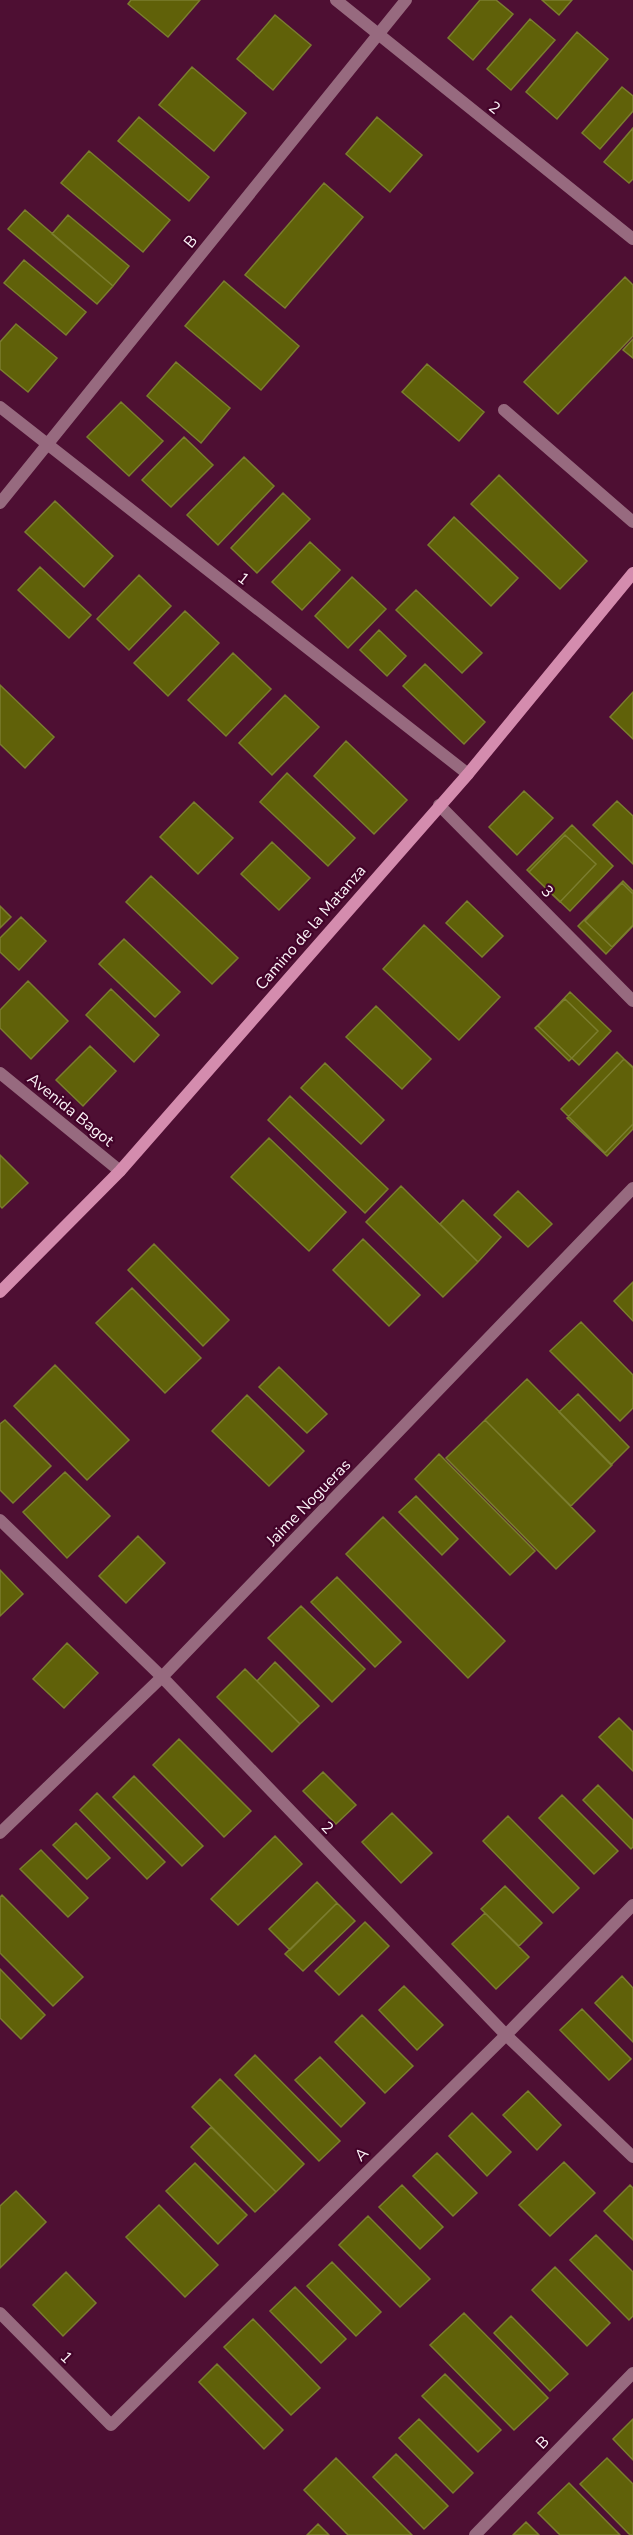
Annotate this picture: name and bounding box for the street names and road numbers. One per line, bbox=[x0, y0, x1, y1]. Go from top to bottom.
street label: 2 bbox=[484, 96, 505, 119]
street label: B bbox=[179, 230, 203, 253]
street label: 1 bbox=[233, 567, 254, 590]
street label: Camino de la Matanza bbox=[250, 860, 371, 995]
street label: 3 bbox=[536, 881, 558, 903]
street label: Avenida Bagot bbox=[22, 1068, 119, 1152]
street label: Jaime Nogueras bbox=[261, 1454, 356, 1552]
street label: 2 bbox=[316, 1817, 339, 1839]
street label: A bbox=[350, 2143, 374, 2167]
street label: 1 bbox=[55, 2347, 77, 2369]
street label: B bbox=[531, 2431, 554, 2454]

